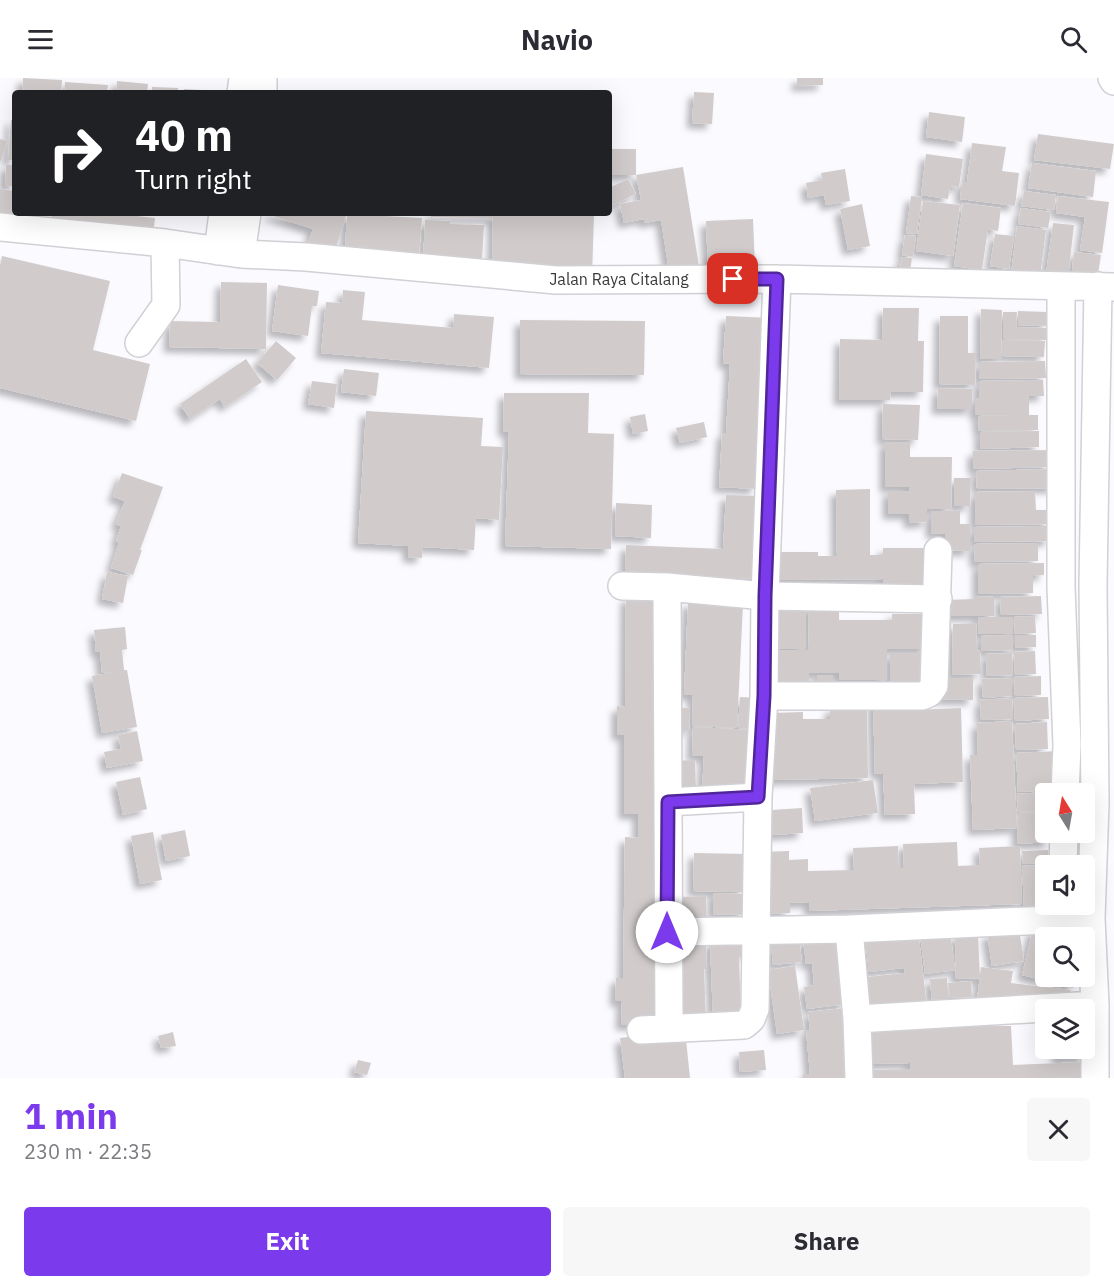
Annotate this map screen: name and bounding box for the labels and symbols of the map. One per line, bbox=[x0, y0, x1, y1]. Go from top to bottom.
pin bbox=[707, 253, 758, 304]
street label: Jalan Raya Citalang bbox=[549, 269, 689, 289]
north arrow bbox=[1035, 783, 1095, 843]
position arrow bbox=[635, 900, 699, 964]

